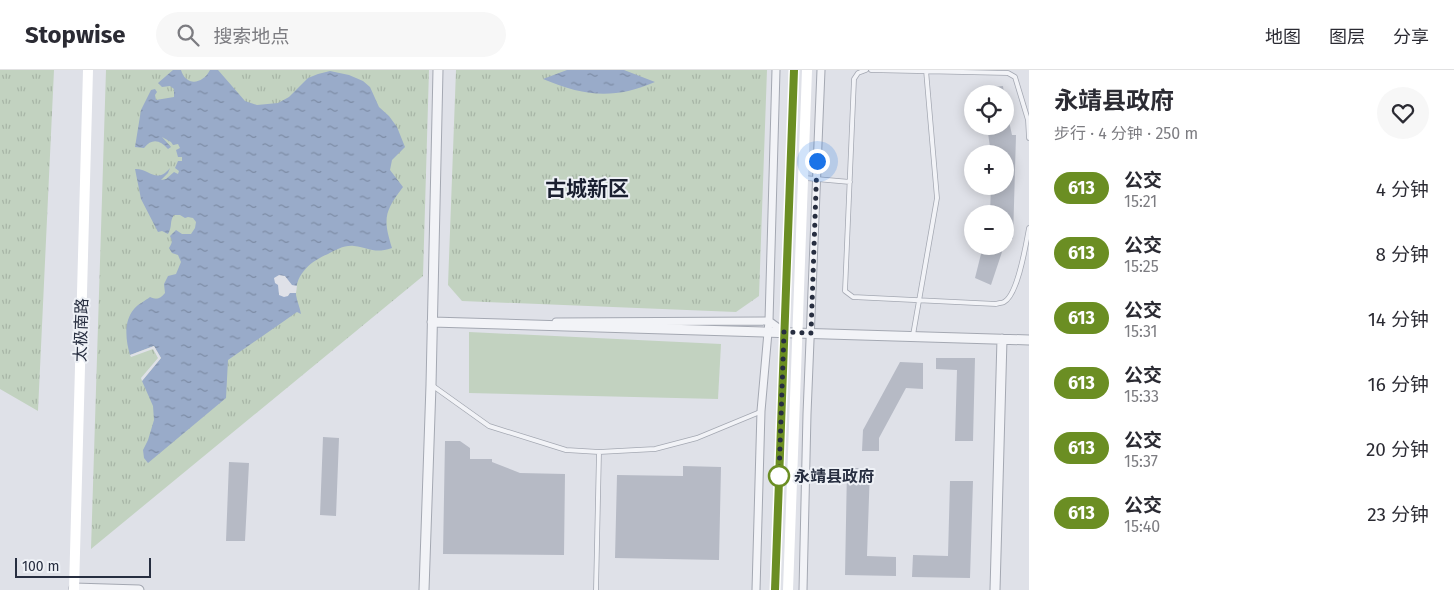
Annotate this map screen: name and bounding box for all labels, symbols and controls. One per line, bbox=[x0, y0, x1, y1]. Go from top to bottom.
search box bbox=[156, 12, 506, 57]
text: Stopwise bbox=[25, 21, 126, 49]
icon: search bbox=[174, 21, 202, 49]
text: 搜索地点 bbox=[214, 25, 290, 48]
text: 地图 bbox=[1265, 26, 1301, 48]
text: 图层 bbox=[1329, 26, 1365, 48]
text: 分享 bbox=[1393, 26, 1429, 48]
map controls bbox=[964, 85, 1014, 255]
button: locate bbox=[964, 85, 1014, 135]
text: 永靖县政府 bbox=[1054, 87, 1174, 115]
button: heart bbox=[1377, 87, 1429, 139]
text: 步行 · 4 分钟 · 250 m bbox=[1054, 124, 1198, 143]
button: + bbox=[964, 145, 1014, 195]
your location bbox=[805, 149, 830, 174]
text: 公交 bbox=[1124, 169, 1162, 192]
district label: 古城新区 bbox=[545, 176, 629, 202]
text: 613 bbox=[1068, 177, 1095, 199]
text: 4 分钟 bbox=[1376, 178, 1429, 201]
text: 15:21 bbox=[1124, 192, 1157, 211]
button: − bbox=[964, 205, 1014, 255]
text: 公交 bbox=[1124, 234, 1162, 257]
text: 613 bbox=[1068, 242, 1095, 264]
text: 8 分钟 bbox=[1375, 243, 1429, 266]
text: 15:25 bbox=[1124, 257, 1159, 276]
street label: 太极南路 bbox=[70, 298, 92, 362]
text: 公交 bbox=[1124, 299, 1162, 322]
text: 613 bbox=[1068, 307, 1095, 329]
text: 14 分钟 bbox=[1368, 308, 1429, 331]
text: 15:31 bbox=[1124, 322, 1157, 341]
text: 公交 bbox=[1124, 364, 1162, 387]
text: 613 bbox=[1068, 372, 1095, 394]
text: 16 分钟 bbox=[1368, 373, 1429, 396]
text: 15:33 bbox=[1124, 387, 1159, 406]
text: 公交 bbox=[1124, 429, 1162, 452]
text: 613 bbox=[1068, 437, 1095, 459]
text: 20 分钟 bbox=[1366, 438, 1429, 461]
text: 15:37 bbox=[1124, 452, 1158, 471]
marker: 永靖县政府 bbox=[768, 465, 790, 487]
place label: 永靖县政府 bbox=[794, 467, 874, 486]
text: 公交 bbox=[1124, 494, 1162, 517]
text: 613 bbox=[1068, 502, 1095, 524]
text: 23 分钟 bbox=[1367, 503, 1429, 526]
text: 15:40 bbox=[1124, 517, 1160, 536]
scale bar bbox=[15, 555, 151, 578]
text: 100 m bbox=[22, 558, 59, 575]

